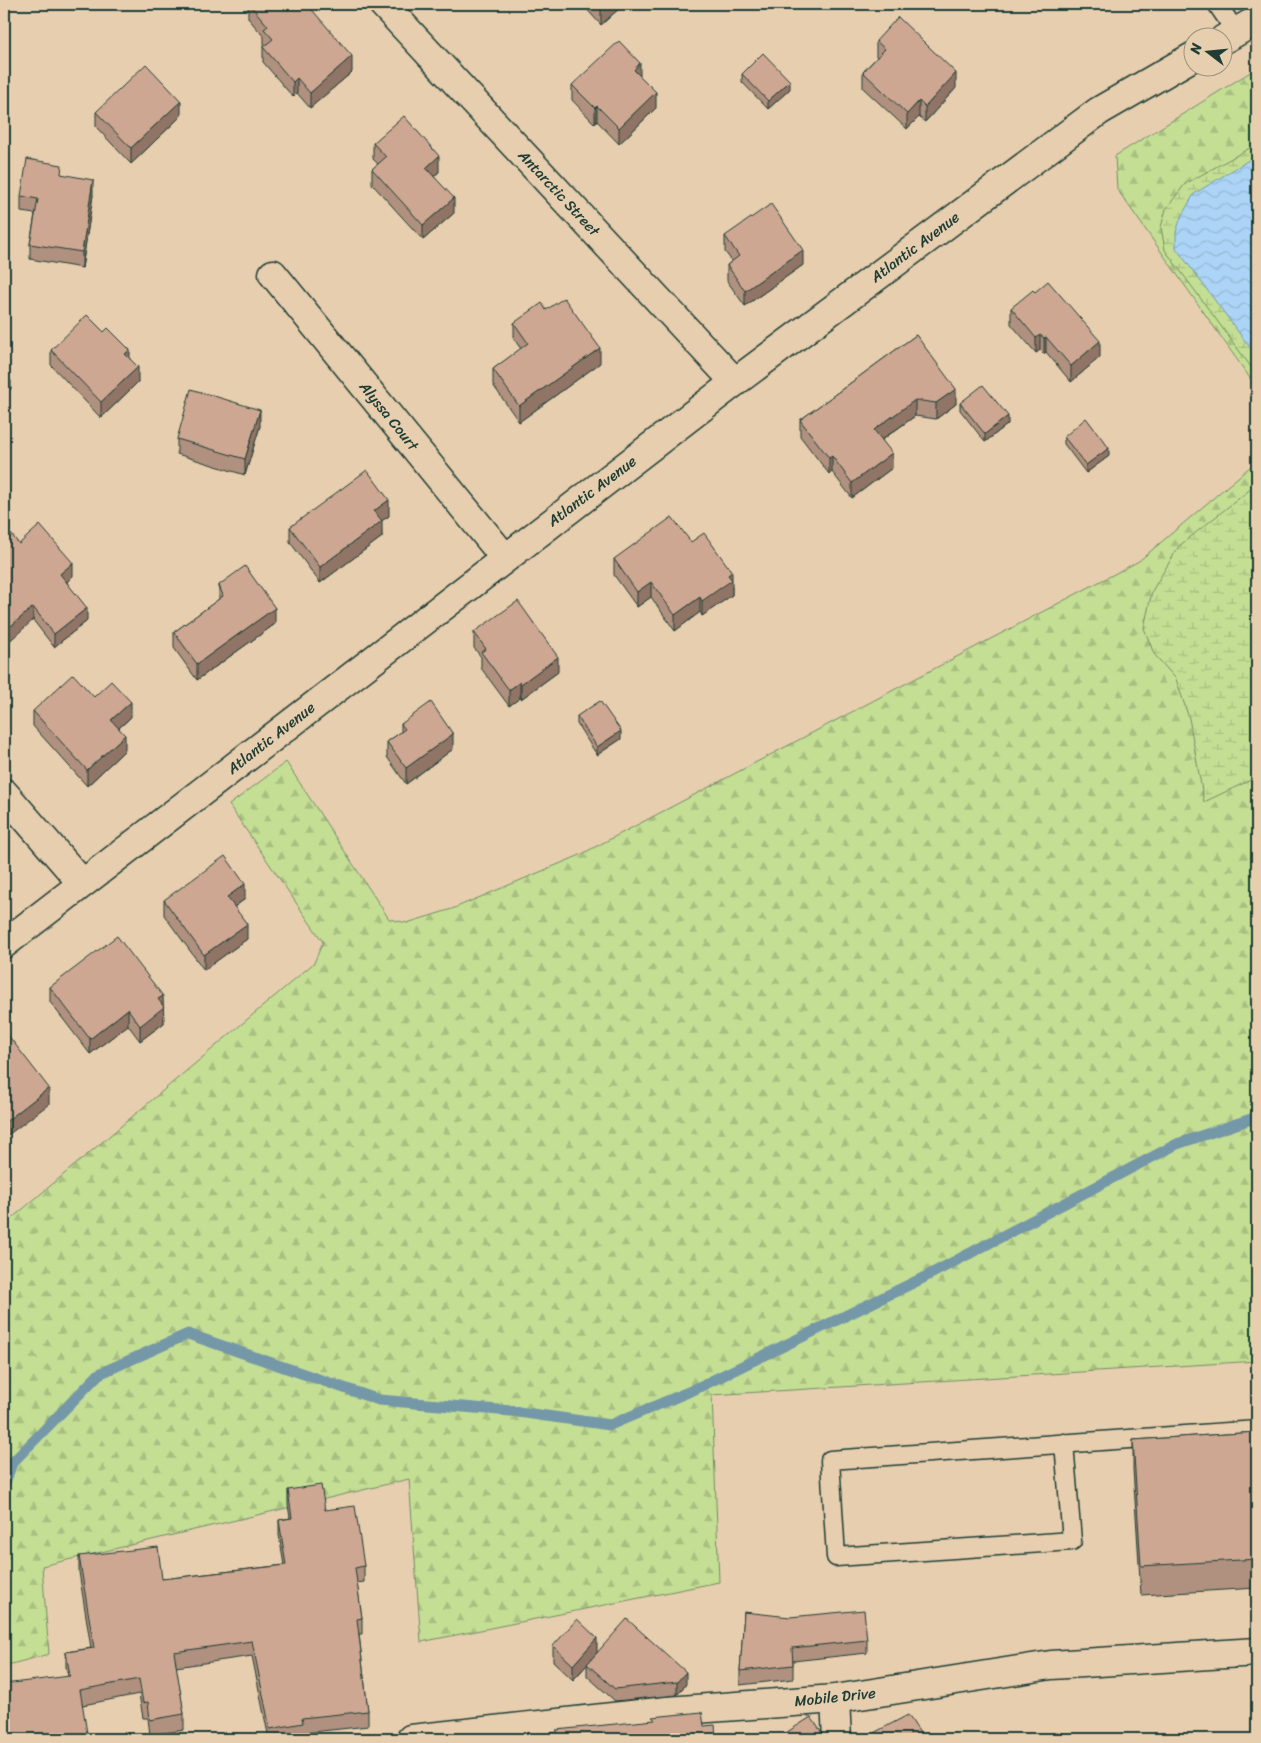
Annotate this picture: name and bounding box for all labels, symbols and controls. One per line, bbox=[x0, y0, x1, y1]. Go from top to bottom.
north arrow bbox=[1184, 28, 1234, 78]
text: N bbox=[1182, 40, 1209, 58]
street label: Antarctic Street bbox=[511, 143, 607, 243]
street label: Atlantic Avenue bbox=[864, 204, 966, 290]
street label: Alyssa Court bbox=[352, 375, 426, 457]
street label: Atlantic Avenue bbox=[541, 448, 643, 534]
street label: Atlantic Avenue bbox=[220, 695, 321, 782]
street label: Mobile Drive bbox=[793, 1680, 877, 1714]

